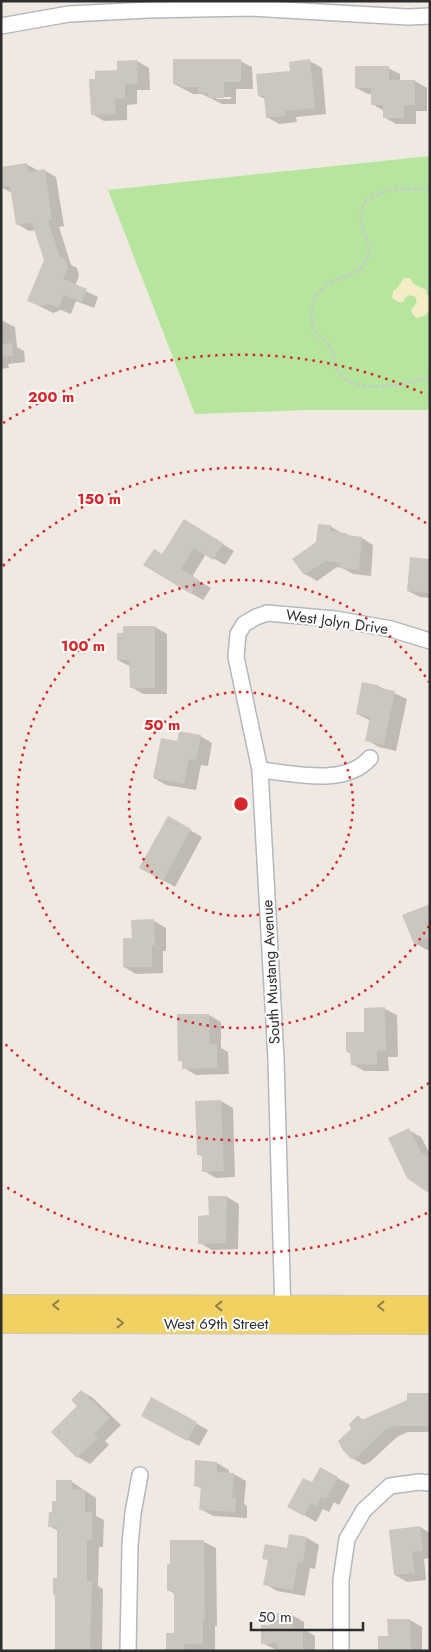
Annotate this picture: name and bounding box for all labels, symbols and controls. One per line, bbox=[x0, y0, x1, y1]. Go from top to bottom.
text: 200 m bbox=[28, 386, 74, 408]
text: 150 m bbox=[77, 488, 121, 510]
street label: West Jolyn Drive bbox=[284, 604, 390, 640]
text: 100 m bbox=[61, 635, 105, 657]
text: 50 m bbox=[144, 714, 180, 736]
centre of rings bbox=[232, 795, 250, 813]
street label: South Mustang Avenue bbox=[256, 899, 286, 1045]
one-way arrow bbox=[52, 1300, 60, 1310]
one-way arrow bbox=[214, 1301, 222, 1311]
one-way arrow bbox=[377, 1301, 384, 1311]
street label: West 69th Street bbox=[164, 1313, 269, 1335]
one-way arrow bbox=[116, 1318, 124, 1328]
scale bar bbox=[251, 1600, 364, 1632]
text: 50 m bbox=[258, 1606, 292, 1628]

